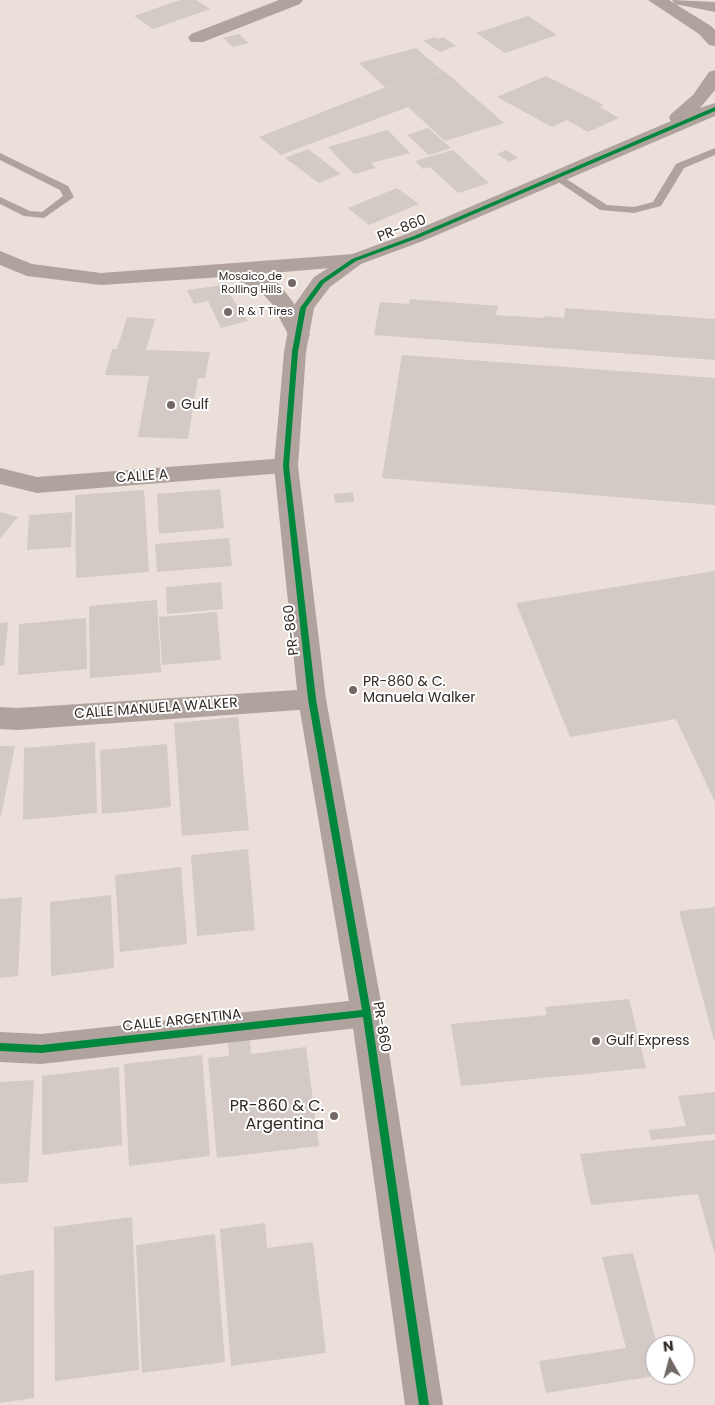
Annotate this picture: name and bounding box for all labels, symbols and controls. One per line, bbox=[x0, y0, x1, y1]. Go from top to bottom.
street label: PR-860 bbox=[375, 212, 429, 246]
place label: Mosaico de Rolling Hills bbox=[219, 270, 282, 296]
marker: Mosaico de Rolling Hills bbox=[286, 277, 298, 289]
place label: R & T Tires bbox=[238, 305, 293, 319]
marker: R & T Tires bbox=[222, 306, 234, 318]
place label: Gulf bbox=[181, 397, 209, 413]
marker: Gulf bbox=[165, 399, 177, 411]
street label: CALLE A bbox=[115, 467, 169, 487]
street label: PR-860 bbox=[281, 604, 303, 656]
place label: PR-860 & C. Manuela Walker bbox=[363, 674, 475, 706]
marker: PR-860 & C. Manuela Walker bbox=[347, 684, 359, 696]
street label: CALLE MANUELA WALKER bbox=[74, 695, 238, 723]
street label: PR-860 bbox=[369, 1001, 393, 1053]
street label: CALLE ARGENTINA bbox=[122, 1006, 242, 1036]
place label: Gulf Express bbox=[606, 1033, 690, 1049]
marker: Gulf Express bbox=[590, 1035, 602, 1047]
place label: PR-860 & C. Argentina bbox=[230, 1097, 324, 1135]
marker: PR-860 & C. Argentina bbox=[328, 1110, 340, 1122]
north arrow bbox=[645, 1335, 695, 1385]
text: N bbox=[662, 1336, 675, 1357]

